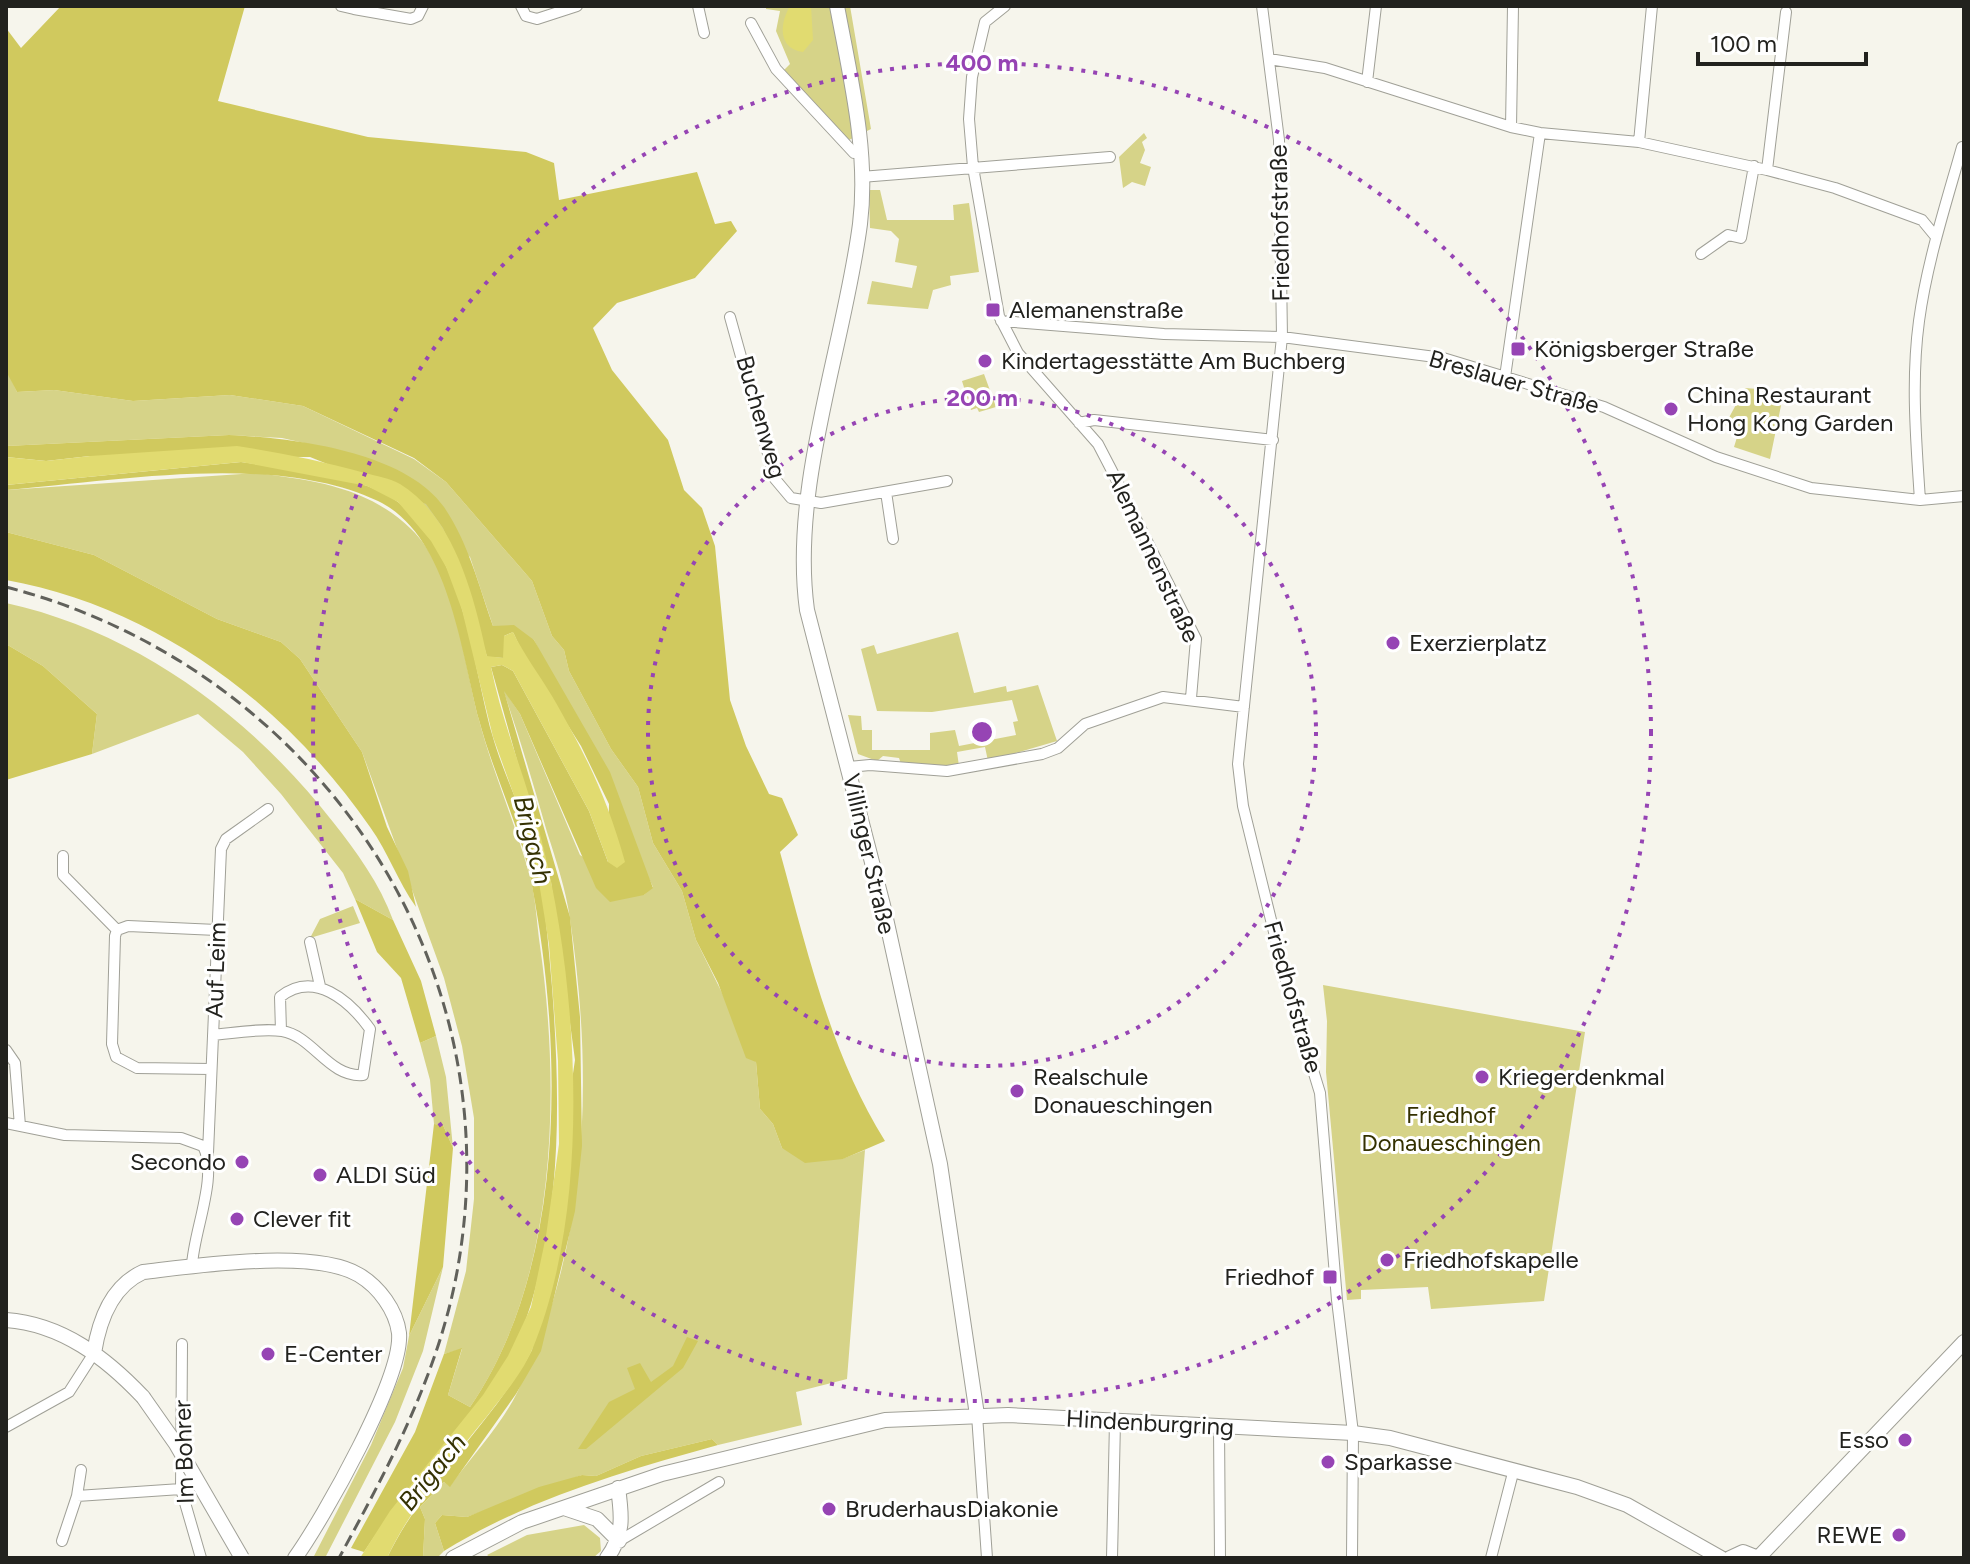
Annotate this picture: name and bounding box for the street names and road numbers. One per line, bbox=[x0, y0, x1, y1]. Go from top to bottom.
street label: Friedhofstraße bbox=[1264, 144, 1295, 302]
street label: Breslauer Straße bbox=[1426, 343, 1603, 420]
street label: Buchenweg bbox=[730, 352, 793, 482]
street label: Alemannenstraße bbox=[1101, 465, 1206, 647]
street label: Villinger Straße bbox=[837, 771, 902, 937]
street label: Friedhofstraße bbox=[1258, 917, 1329, 1076]
street label: Auf Leim bbox=[199, 922, 232, 1018]
street label: Im Bohrer bbox=[167, 1399, 200, 1505]
street label: Hindenburgring bbox=[1065, 1404, 1235, 1441]

